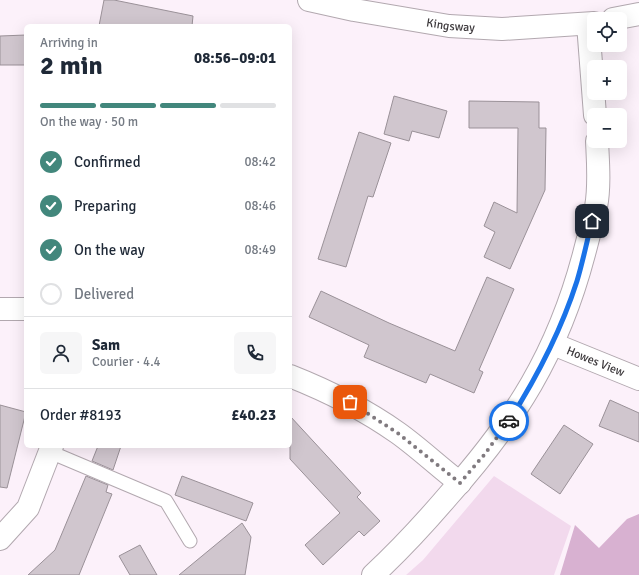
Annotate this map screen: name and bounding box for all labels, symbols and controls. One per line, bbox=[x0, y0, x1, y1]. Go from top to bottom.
map controls bbox=[587, 12, 627, 148]
button: locate bbox=[587, 12, 627, 52]
street label: Kingsway bbox=[425, 15, 476, 35]
text: Arriving in bbox=[40, 35, 98, 51]
text: 08:56–09:01 bbox=[194, 49, 276, 67]
text: 2 min bbox=[40, 50, 103, 82]
button: + bbox=[587, 60, 627, 100]
button: − bbox=[587, 108, 627, 148]
text: On the way · 50 m bbox=[40, 114, 138, 130]
icon: check bbox=[40, 151, 62, 173]
text: Confirmed bbox=[74, 153, 141, 171]
text: 08:42 bbox=[244, 154, 276, 170]
icon: check bbox=[40, 195, 62, 217]
text: Preparing bbox=[74, 197, 137, 215]
text: 08:46 bbox=[244, 198, 276, 214]
pin bbox=[575, 204, 609, 238]
icon: home bbox=[581, 210, 603, 232]
icon: check bbox=[40, 239, 62, 261]
text: On the way bbox=[74, 241, 145, 259]
text: 08:49 bbox=[244, 242, 276, 258]
text: Delivered bbox=[74, 285, 134, 303]
button: person bbox=[40, 332, 82, 374]
button: phone bbox=[234, 332, 276, 374]
text: Sam bbox=[92, 336, 120, 354]
street label: Howes View bbox=[564, 343, 627, 380]
text: Courier · 4.4 bbox=[92, 354, 161, 370]
pin bbox=[333, 385, 367, 419]
icon: bag bbox=[339, 391, 361, 413]
courier bbox=[489, 401, 529, 441]
text: Order #8193 bbox=[40, 406, 122, 424]
text: £40.23 bbox=[231, 406, 276, 424]
icon: car bbox=[498, 410, 520, 432]

